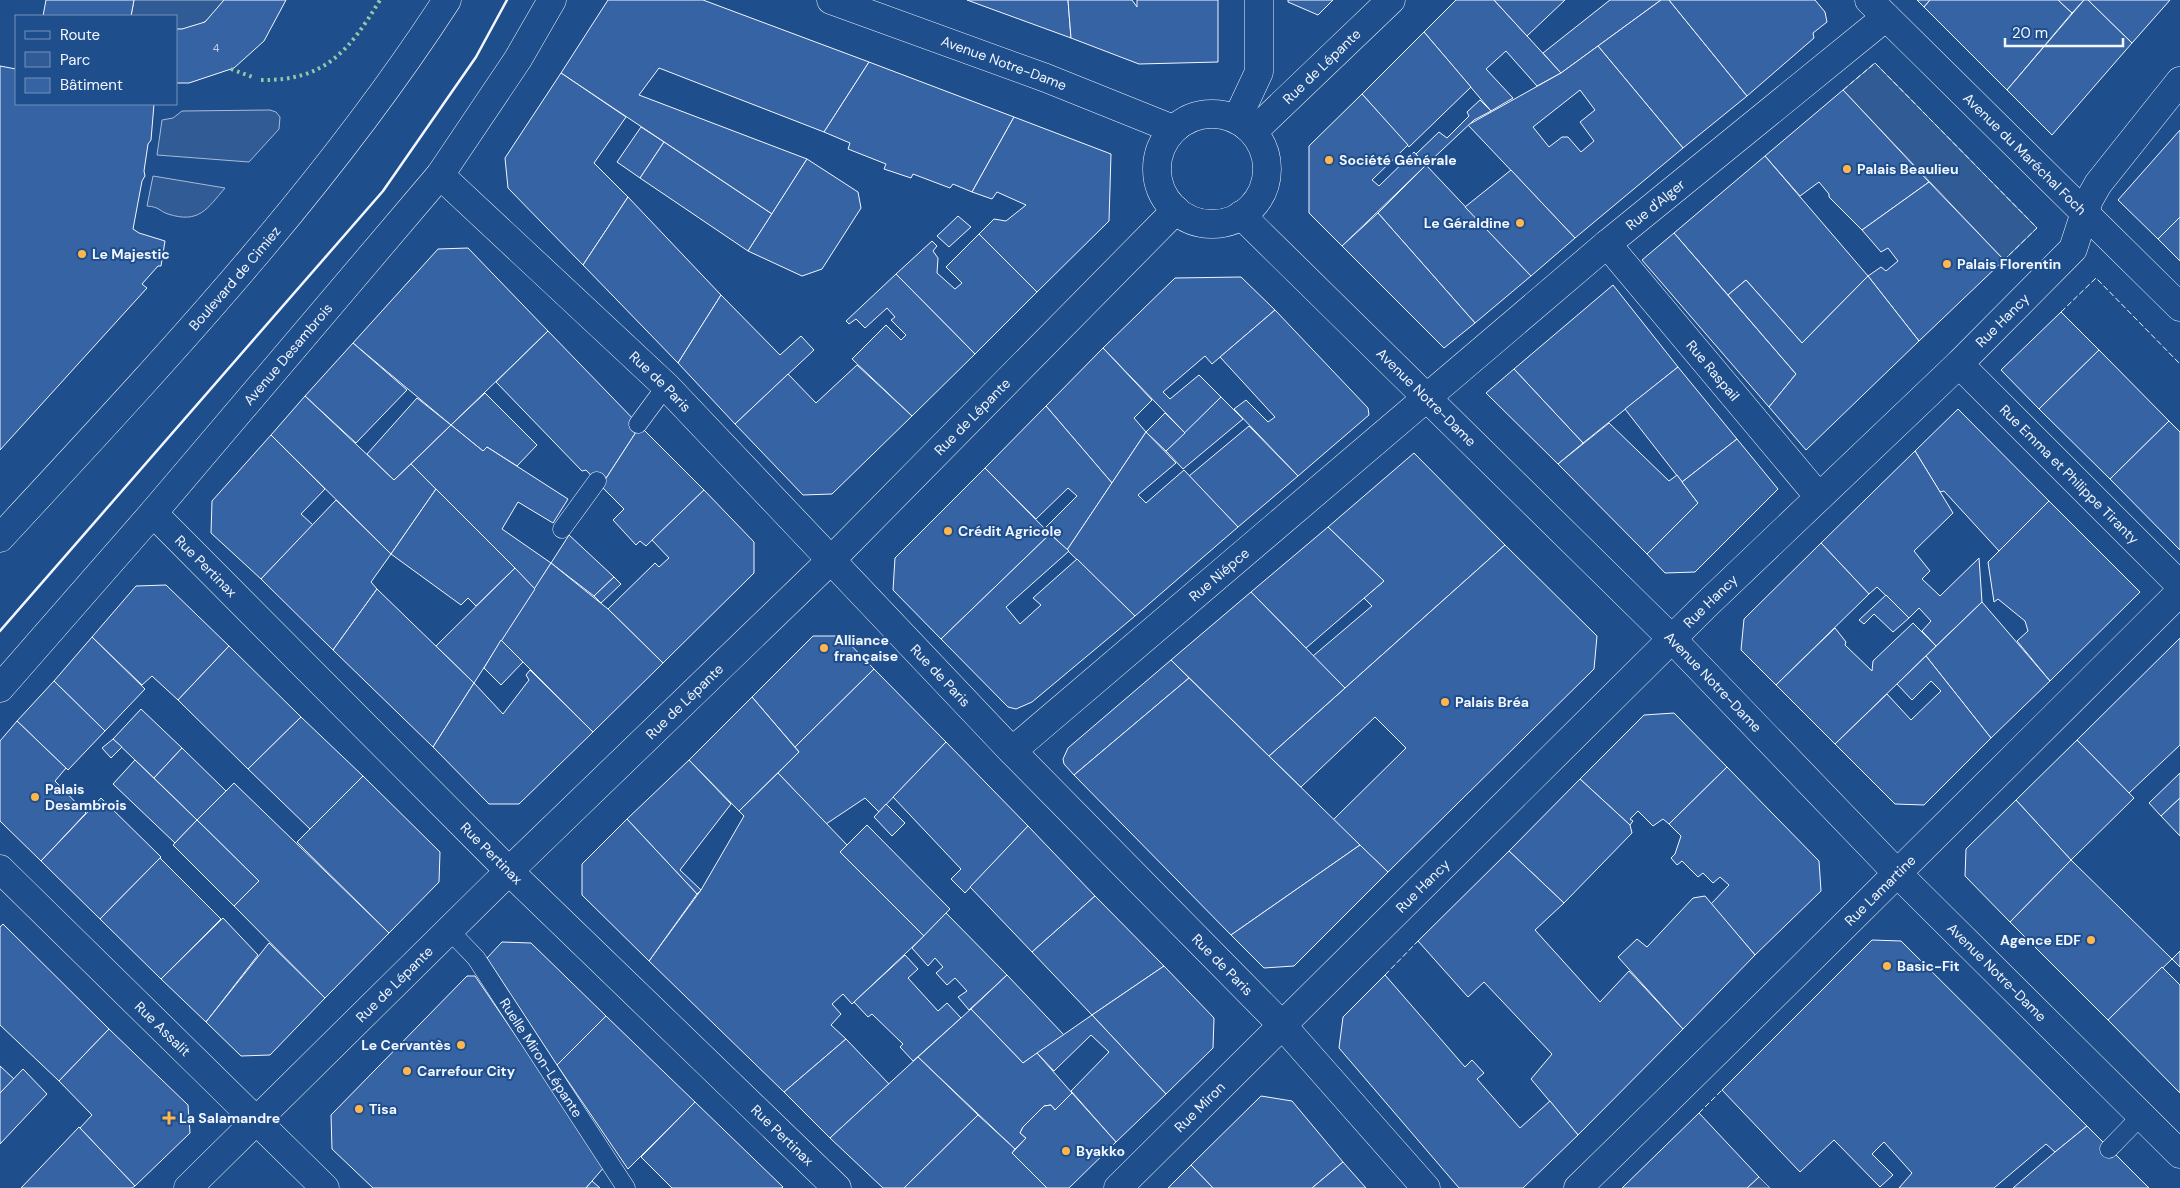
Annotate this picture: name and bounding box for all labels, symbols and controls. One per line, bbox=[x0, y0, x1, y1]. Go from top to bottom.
legend bbox=[15, 15, 178, 105]
scale bar bbox=[2005, 15, 2122, 47]
text: 20 m bbox=[2012, 23, 2048, 43]
text: Route bbox=[60, 25, 100, 45]
street label: Rue de Lépante bbox=[1279, 25, 1364, 108]
street label: Avenue Notre-Dame bbox=[939, 32, 1069, 94]
house number: 4 bbox=[213, 41, 220, 55]
text: Parc bbox=[60, 50, 90, 70]
text: Bâtiment bbox=[60, 75, 123, 95]
street label: Avenue du Maréchal Foch bbox=[1959, 89, 2090, 219]
place label: Société Générale bbox=[1339, 151, 1457, 169]
marker: Société Générale bbox=[1323, 154, 1335, 166]
place label: Palais Beaulieu bbox=[1857, 160, 1959, 178]
marker: Palais Beaulieu bbox=[1841, 163, 1853, 175]
street label: Rue d'Alger bbox=[1622, 175, 1689, 234]
place label: Le Géraldine bbox=[1424, 214, 1510, 232]
marker: Le Géraldine bbox=[1514, 217, 1526, 229]
street label: Boulevard de Cimiez bbox=[185, 222, 284, 334]
place label: Le Majestic bbox=[92, 245, 170, 263]
marker: Le Majestic bbox=[76, 248, 88, 260]
place label: Palais Florentin bbox=[1957, 255, 2061, 273]
marker: Palais Florentin bbox=[1941, 258, 1953, 270]
street label: Rue Hancy bbox=[1972, 289, 2033, 351]
street label: Avenue Desambrois bbox=[240, 299, 336, 409]
street label: Rue Raspail bbox=[1682, 336, 1744, 405]
street label: Avenue Notre-Dame bbox=[1373, 344, 1480, 450]
street label: Rue de Paris bbox=[626, 347, 695, 416]
street label: Rue de Lépante bbox=[930, 374, 1014, 459]
street label: Rue Emma et Philippe Tiranty bbox=[1996, 401, 2143, 548]
place label: Crédit Agricole bbox=[958, 522, 1062, 540]
marker: Crédit Agricole bbox=[942, 525, 954, 537]
street label: Rue Pertinax bbox=[171, 531, 241, 601]
street label: Rue Niépce bbox=[1185, 544, 1253, 605]
street label: Rue Hancy bbox=[1679, 570, 1742, 631]
street label: Avenue Notre-Dame bbox=[1661, 628, 1766, 736]
place label: Alliance française bbox=[834, 631, 898, 665]
street label: Rue de Paris bbox=[906, 640, 974, 710]
marker: Alliance française bbox=[818, 642, 830, 654]
street label: Rue de Lépante bbox=[642, 660, 727, 743]
place label: Palais Bréa bbox=[1455, 693, 1529, 711]
marker: Palais Bréa bbox=[1439, 696, 1451, 708]
place label: Palais Desambrois bbox=[45, 780, 127, 814]
marker: Palais Desambrois bbox=[29, 791, 41, 803]
street label: Rue Pertinax bbox=[457, 819, 526, 888]
street label: Rue Lamartine bbox=[1841, 851, 1920, 930]
street label: Rue Hancy bbox=[1392, 855, 1454, 917]
street label: Avenue Notre-Dame bbox=[1943, 919, 2050, 1025]
street label: Rue de Paris bbox=[1188, 930, 1257, 999]
place label: Agence EDF bbox=[2000, 931, 2081, 949]
marker: Agence EDF bbox=[2085, 934, 2097, 946]
street label: Rue de Lépante bbox=[352, 942, 437, 1026]
place label: Basic-Fit bbox=[1897, 957, 1960, 975]
marker: Basic-Fit bbox=[1881, 960, 1893, 972]
street label: Ruelle Miron-Lépante bbox=[496, 995, 587, 1121]
street label: Rue Assalit bbox=[131, 997, 194, 1060]
place label: Le Cervantès bbox=[361, 1036, 451, 1054]
marker: Le Cervantès bbox=[455, 1039, 467, 1051]
place label: Carrefour City bbox=[417, 1062, 516, 1080]
marker: Carrefour City bbox=[401, 1065, 413, 1077]
street label: Rue Miron bbox=[1170, 1078, 1229, 1136]
place label: Tisa bbox=[369, 1100, 397, 1118]
street label: Rue Pertinax bbox=[747, 1101, 818, 1170]
marker: Tisa bbox=[353, 1103, 365, 1115]
place label: La Salamandre bbox=[179, 1109, 280, 1127]
marker: La Salamandre bbox=[163, 1112, 175, 1124]
place label: Byakko bbox=[1076, 1142, 1125, 1160]
marker: Byakko bbox=[1060, 1145, 1072, 1157]

